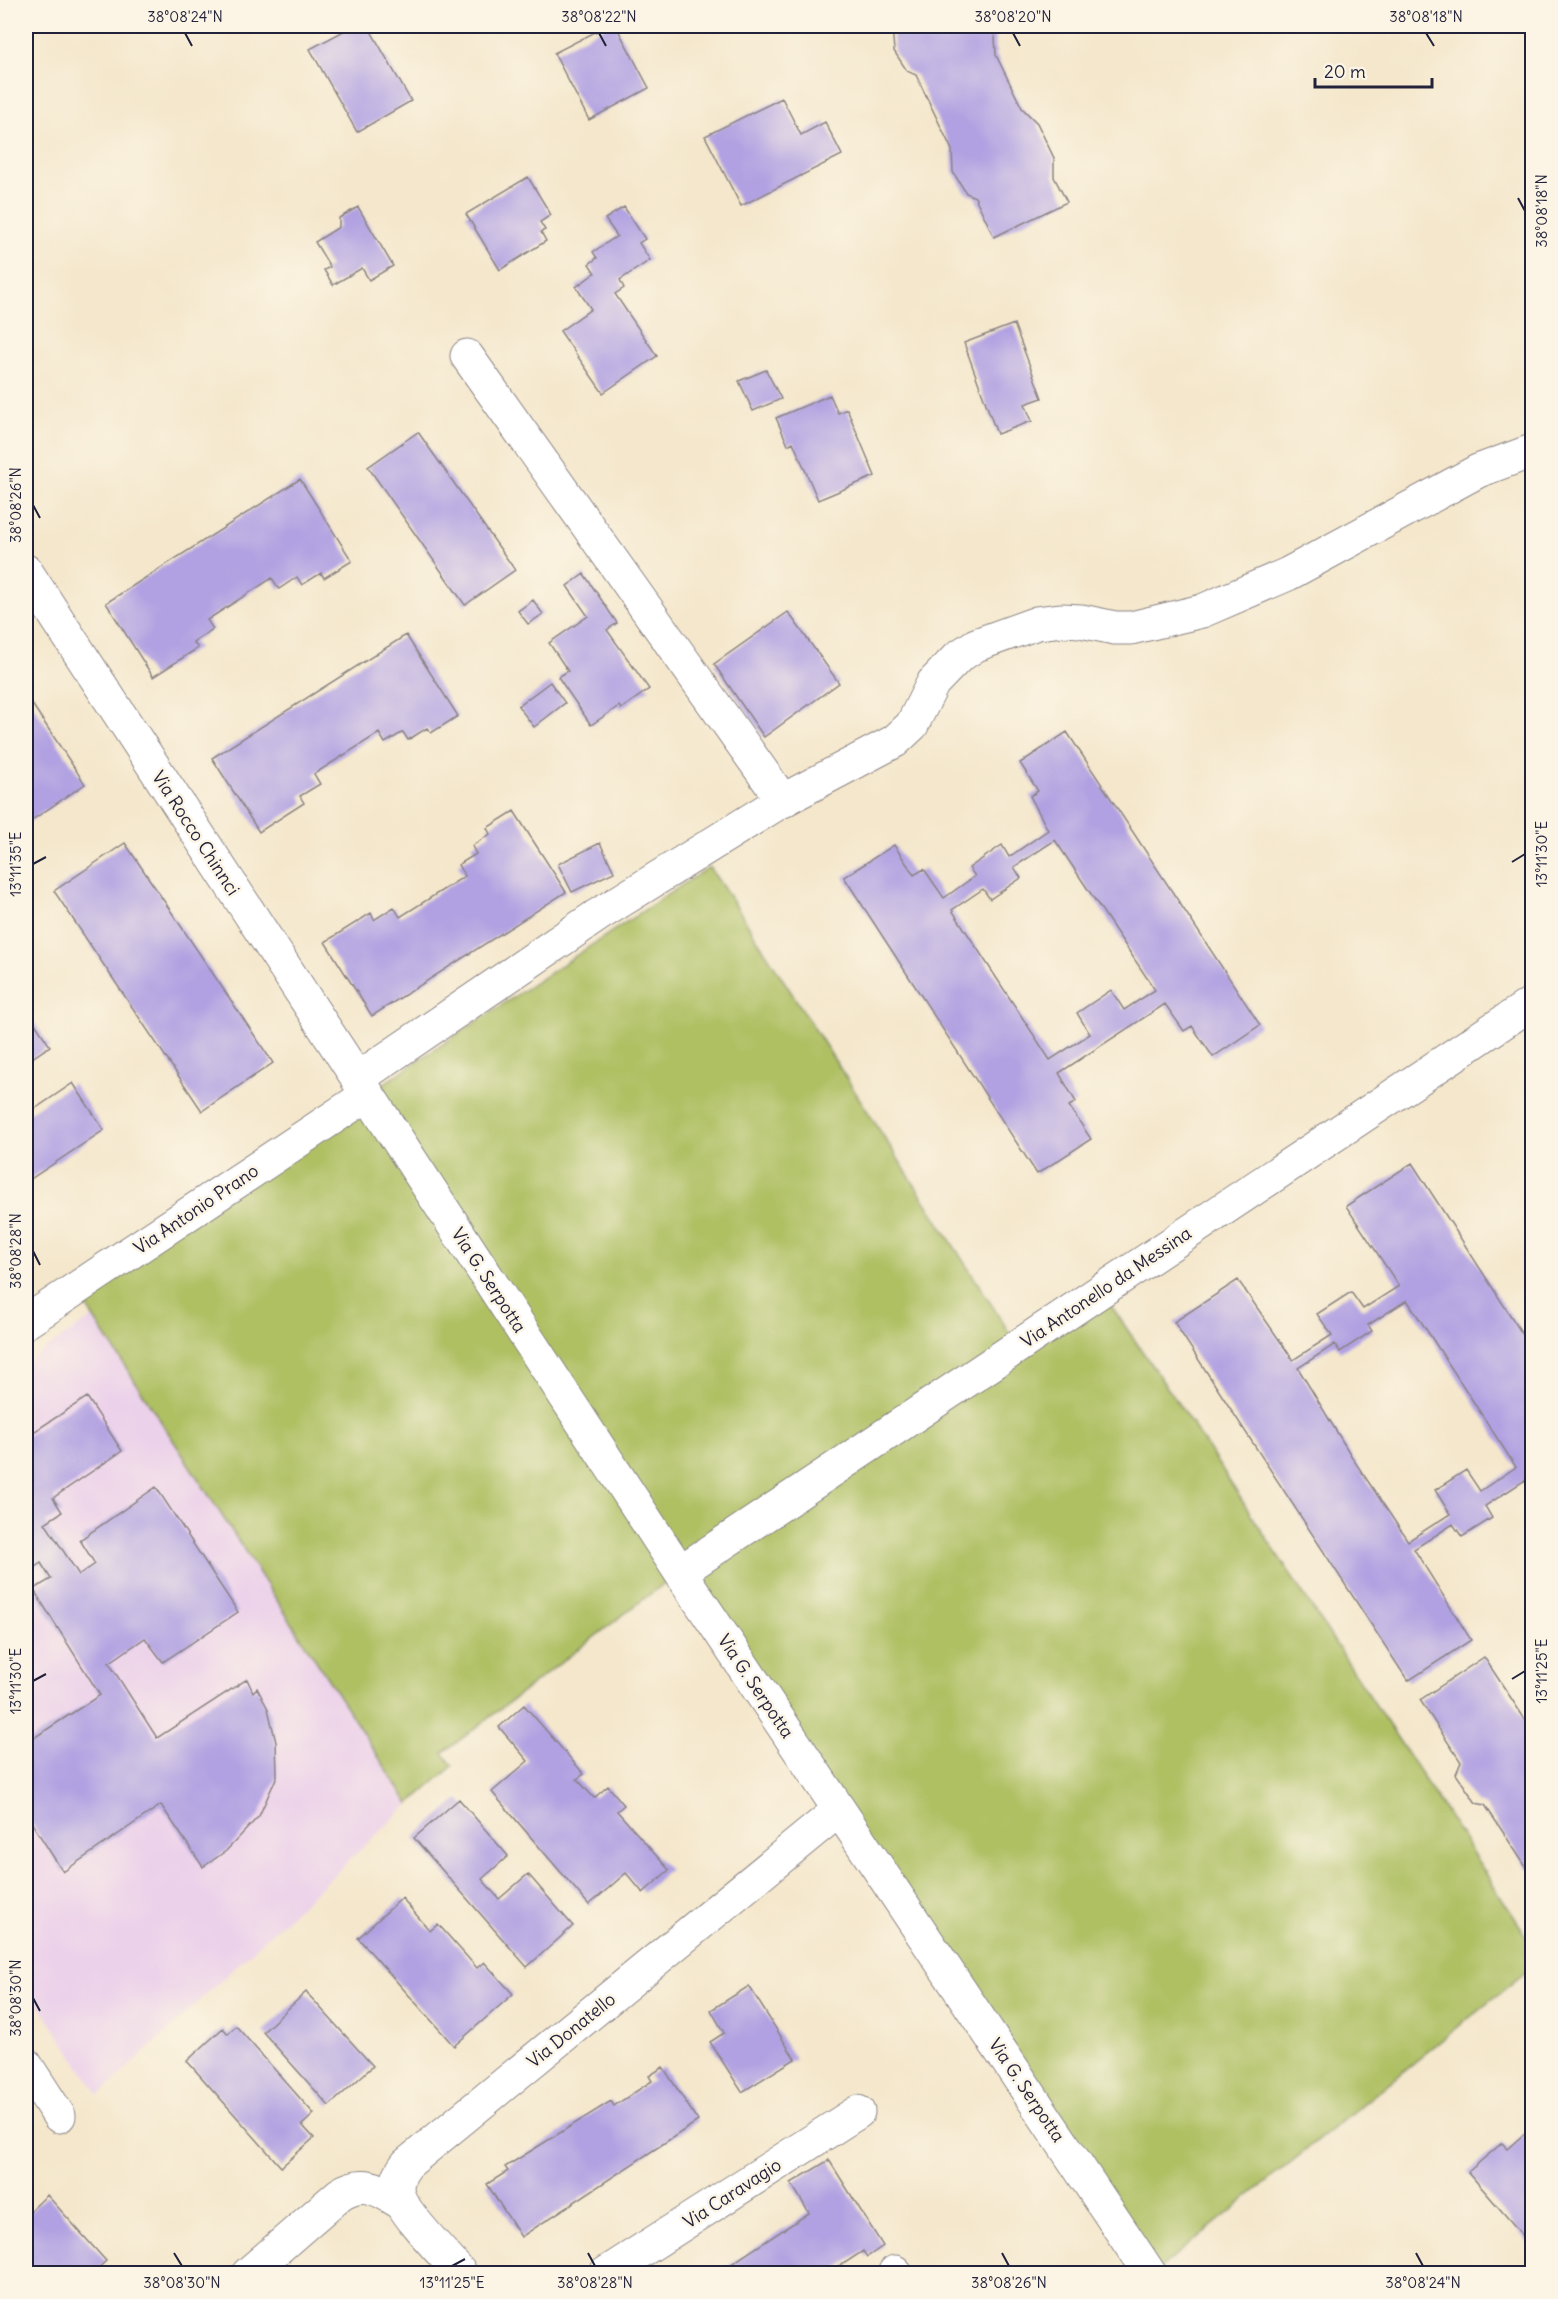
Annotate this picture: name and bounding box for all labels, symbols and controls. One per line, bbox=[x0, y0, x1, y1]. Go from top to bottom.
text: 38°08'24"N bbox=[147, 7, 223, 26]
text: 38°08'22"N bbox=[561, 7, 637, 26]
text: 38°08'20"N bbox=[974, 7, 1052, 26]
text: 38°08'18"N bbox=[1389, 7, 1463, 26]
scale bar bbox=[1315, 51, 1432, 89]
text: 20 m bbox=[1324, 60, 1366, 83]
text: 38°08'18"N bbox=[1532, 174, 1551, 248]
text: 38°08'26"N bbox=[6, 467, 25, 543]
street label: Via Rocco Chinnci bbox=[147, 766, 245, 900]
text: 13°11'30"E bbox=[1532, 821, 1551, 887]
text: 13°11'35"E bbox=[6, 831, 25, 897]
street label: Via Antonio Prano bbox=[129, 1159, 263, 1259]
text: 38°08'28"N bbox=[6, 1213, 25, 1289]
street label: Via Antonello da Messina bbox=[1016, 1221, 1196, 1353]
street label: Via G. Serpotta bbox=[447, 1223, 531, 1337]
street label: Via G. Serpotta bbox=[713, 1630, 799, 1742]
text: 13°11'25"E bbox=[1532, 1638, 1551, 1704]
text: 13°11'30"E bbox=[6, 1648, 25, 1714]
text: 38°08'30"N bbox=[6, 1959, 25, 2037]
street label: Via Donatello bbox=[522, 1987, 620, 2073]
street label: Via G. Serpotta bbox=[984, 2034, 1070, 2146]
street label: Via Caravagio bbox=[679, 2153, 785, 2233]
text: 38°08'30"N bbox=[143, 2273, 221, 2292]
text: 13°11'25"E bbox=[419, 2273, 485, 2292]
text: 38°08'28"N bbox=[557, 2273, 633, 2292]
text: 38°08'26"N bbox=[971, 2273, 1047, 2292]
text: 38°08'24"N bbox=[1385, 2273, 1461, 2292]

